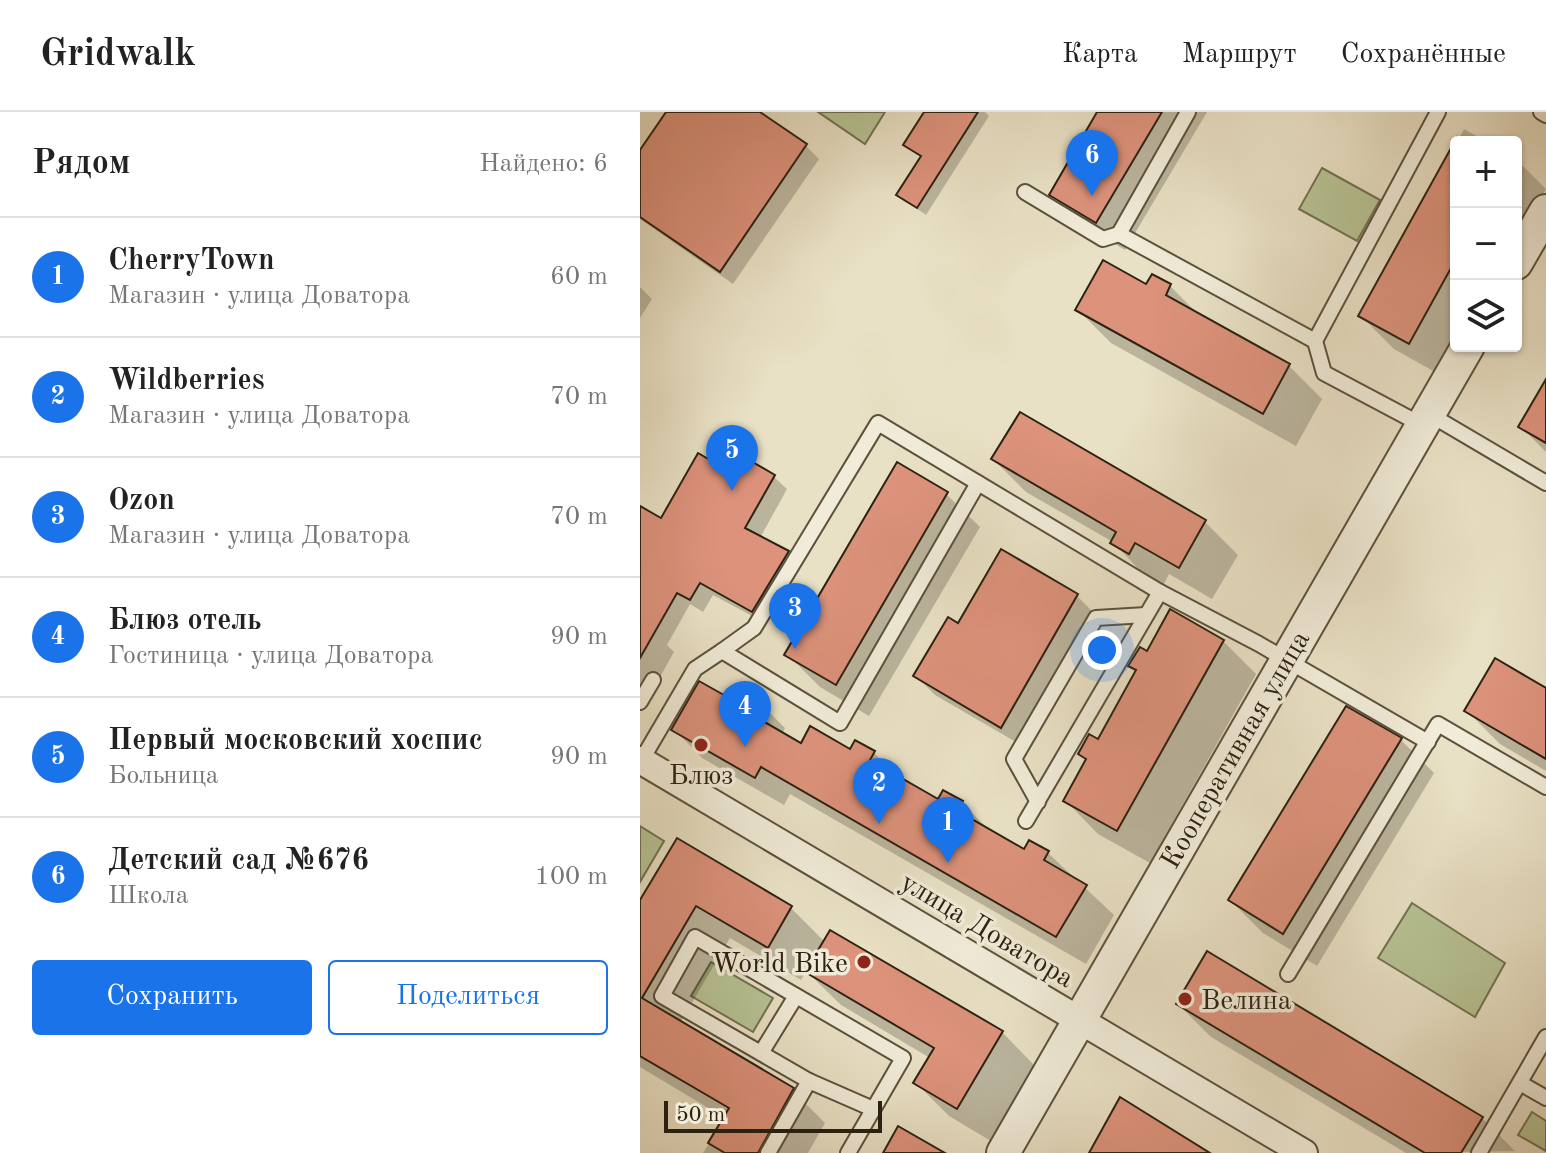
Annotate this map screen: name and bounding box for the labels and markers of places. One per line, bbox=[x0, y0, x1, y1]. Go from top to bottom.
pin: 6 bbox=[1066, 130, 1118, 196]
pin: 5 bbox=[706, 425, 758, 491]
pin: 3 bbox=[769, 583, 821, 649]
pin: 4 bbox=[719, 681, 771, 747]
marker: Блюз bbox=[692, 736, 710, 754]
pin: 2 bbox=[853, 758, 905, 824]
place label: Блюз bbox=[669, 763, 733, 791]
pin: 1 bbox=[922, 797, 974, 863]
place label: World Bike bbox=[711, 951, 848, 979]
marker: World Bike bbox=[855, 953, 873, 971]
place label: Велина bbox=[1201, 988, 1292, 1016]
marker: Велина bbox=[1176, 990, 1194, 1008]

